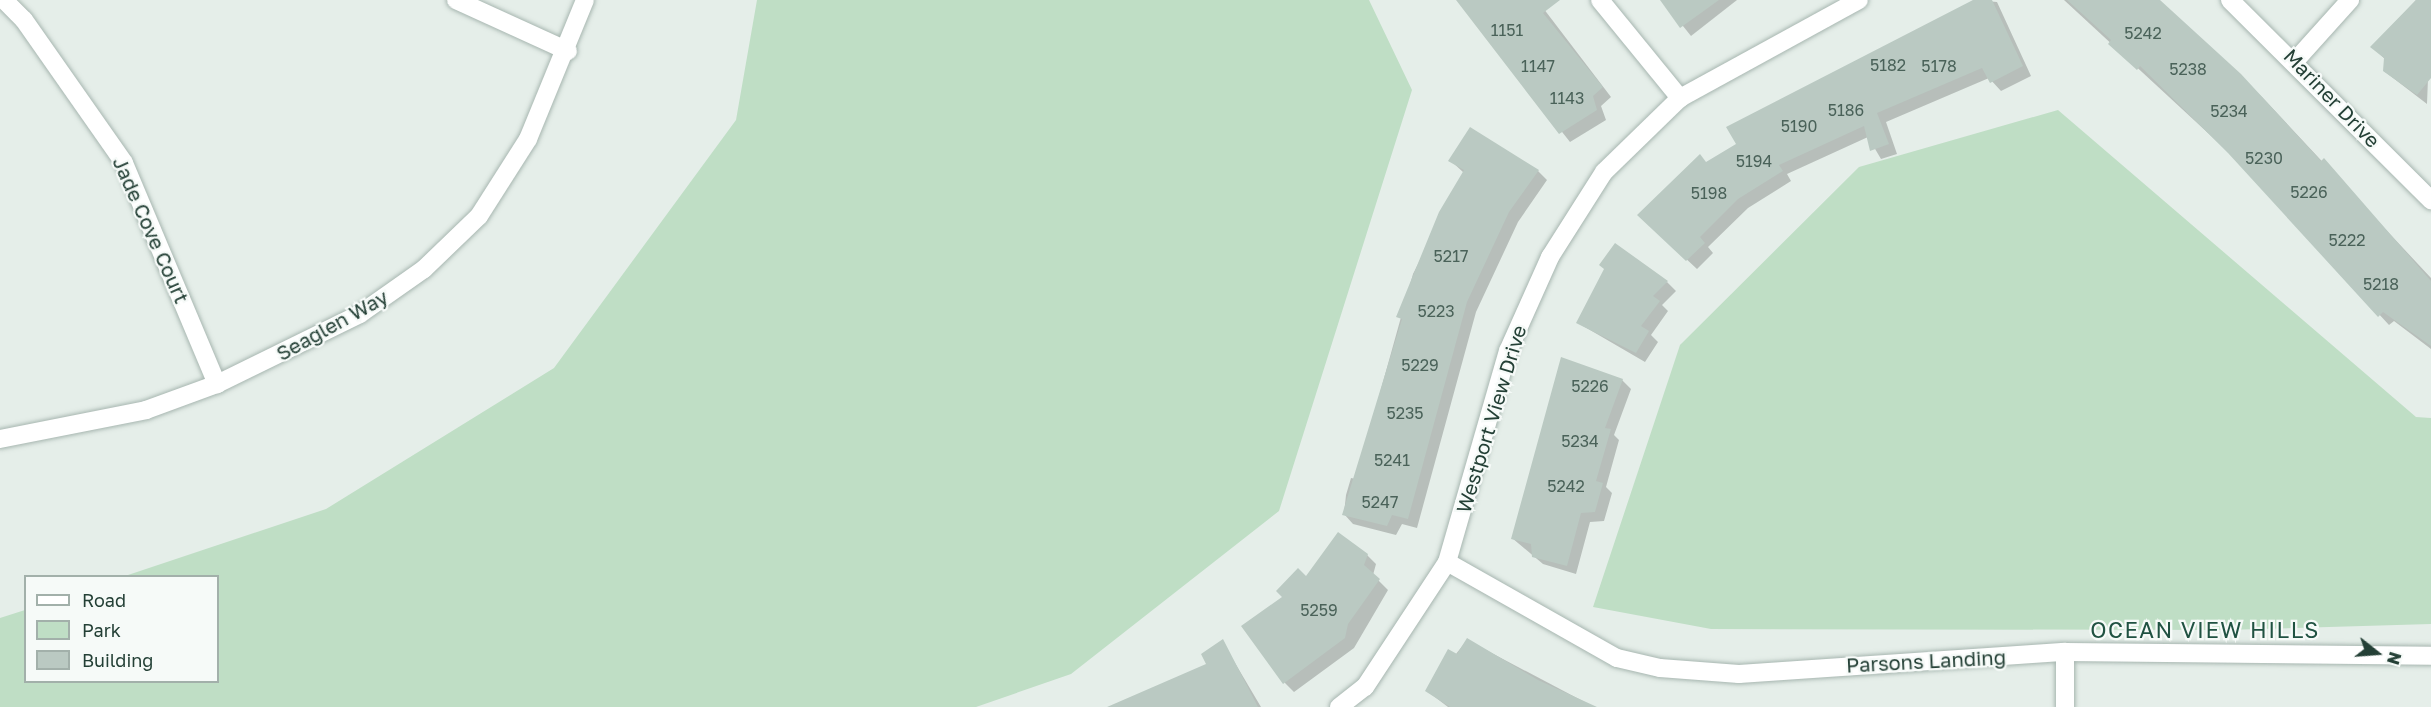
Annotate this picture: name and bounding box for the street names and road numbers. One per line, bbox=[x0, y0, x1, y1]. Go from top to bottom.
street label: Mariner Drive bbox=[2279, 44, 2385, 152]
street label: Jade Cove Court bbox=[108, 153, 194, 307]
street label: Seaglen Way bbox=[272, 285, 392, 365]
street label: Westport View Drive bbox=[1451, 322, 1531, 516]
street label: Parsons Landing bbox=[1846, 645, 2006, 677]

